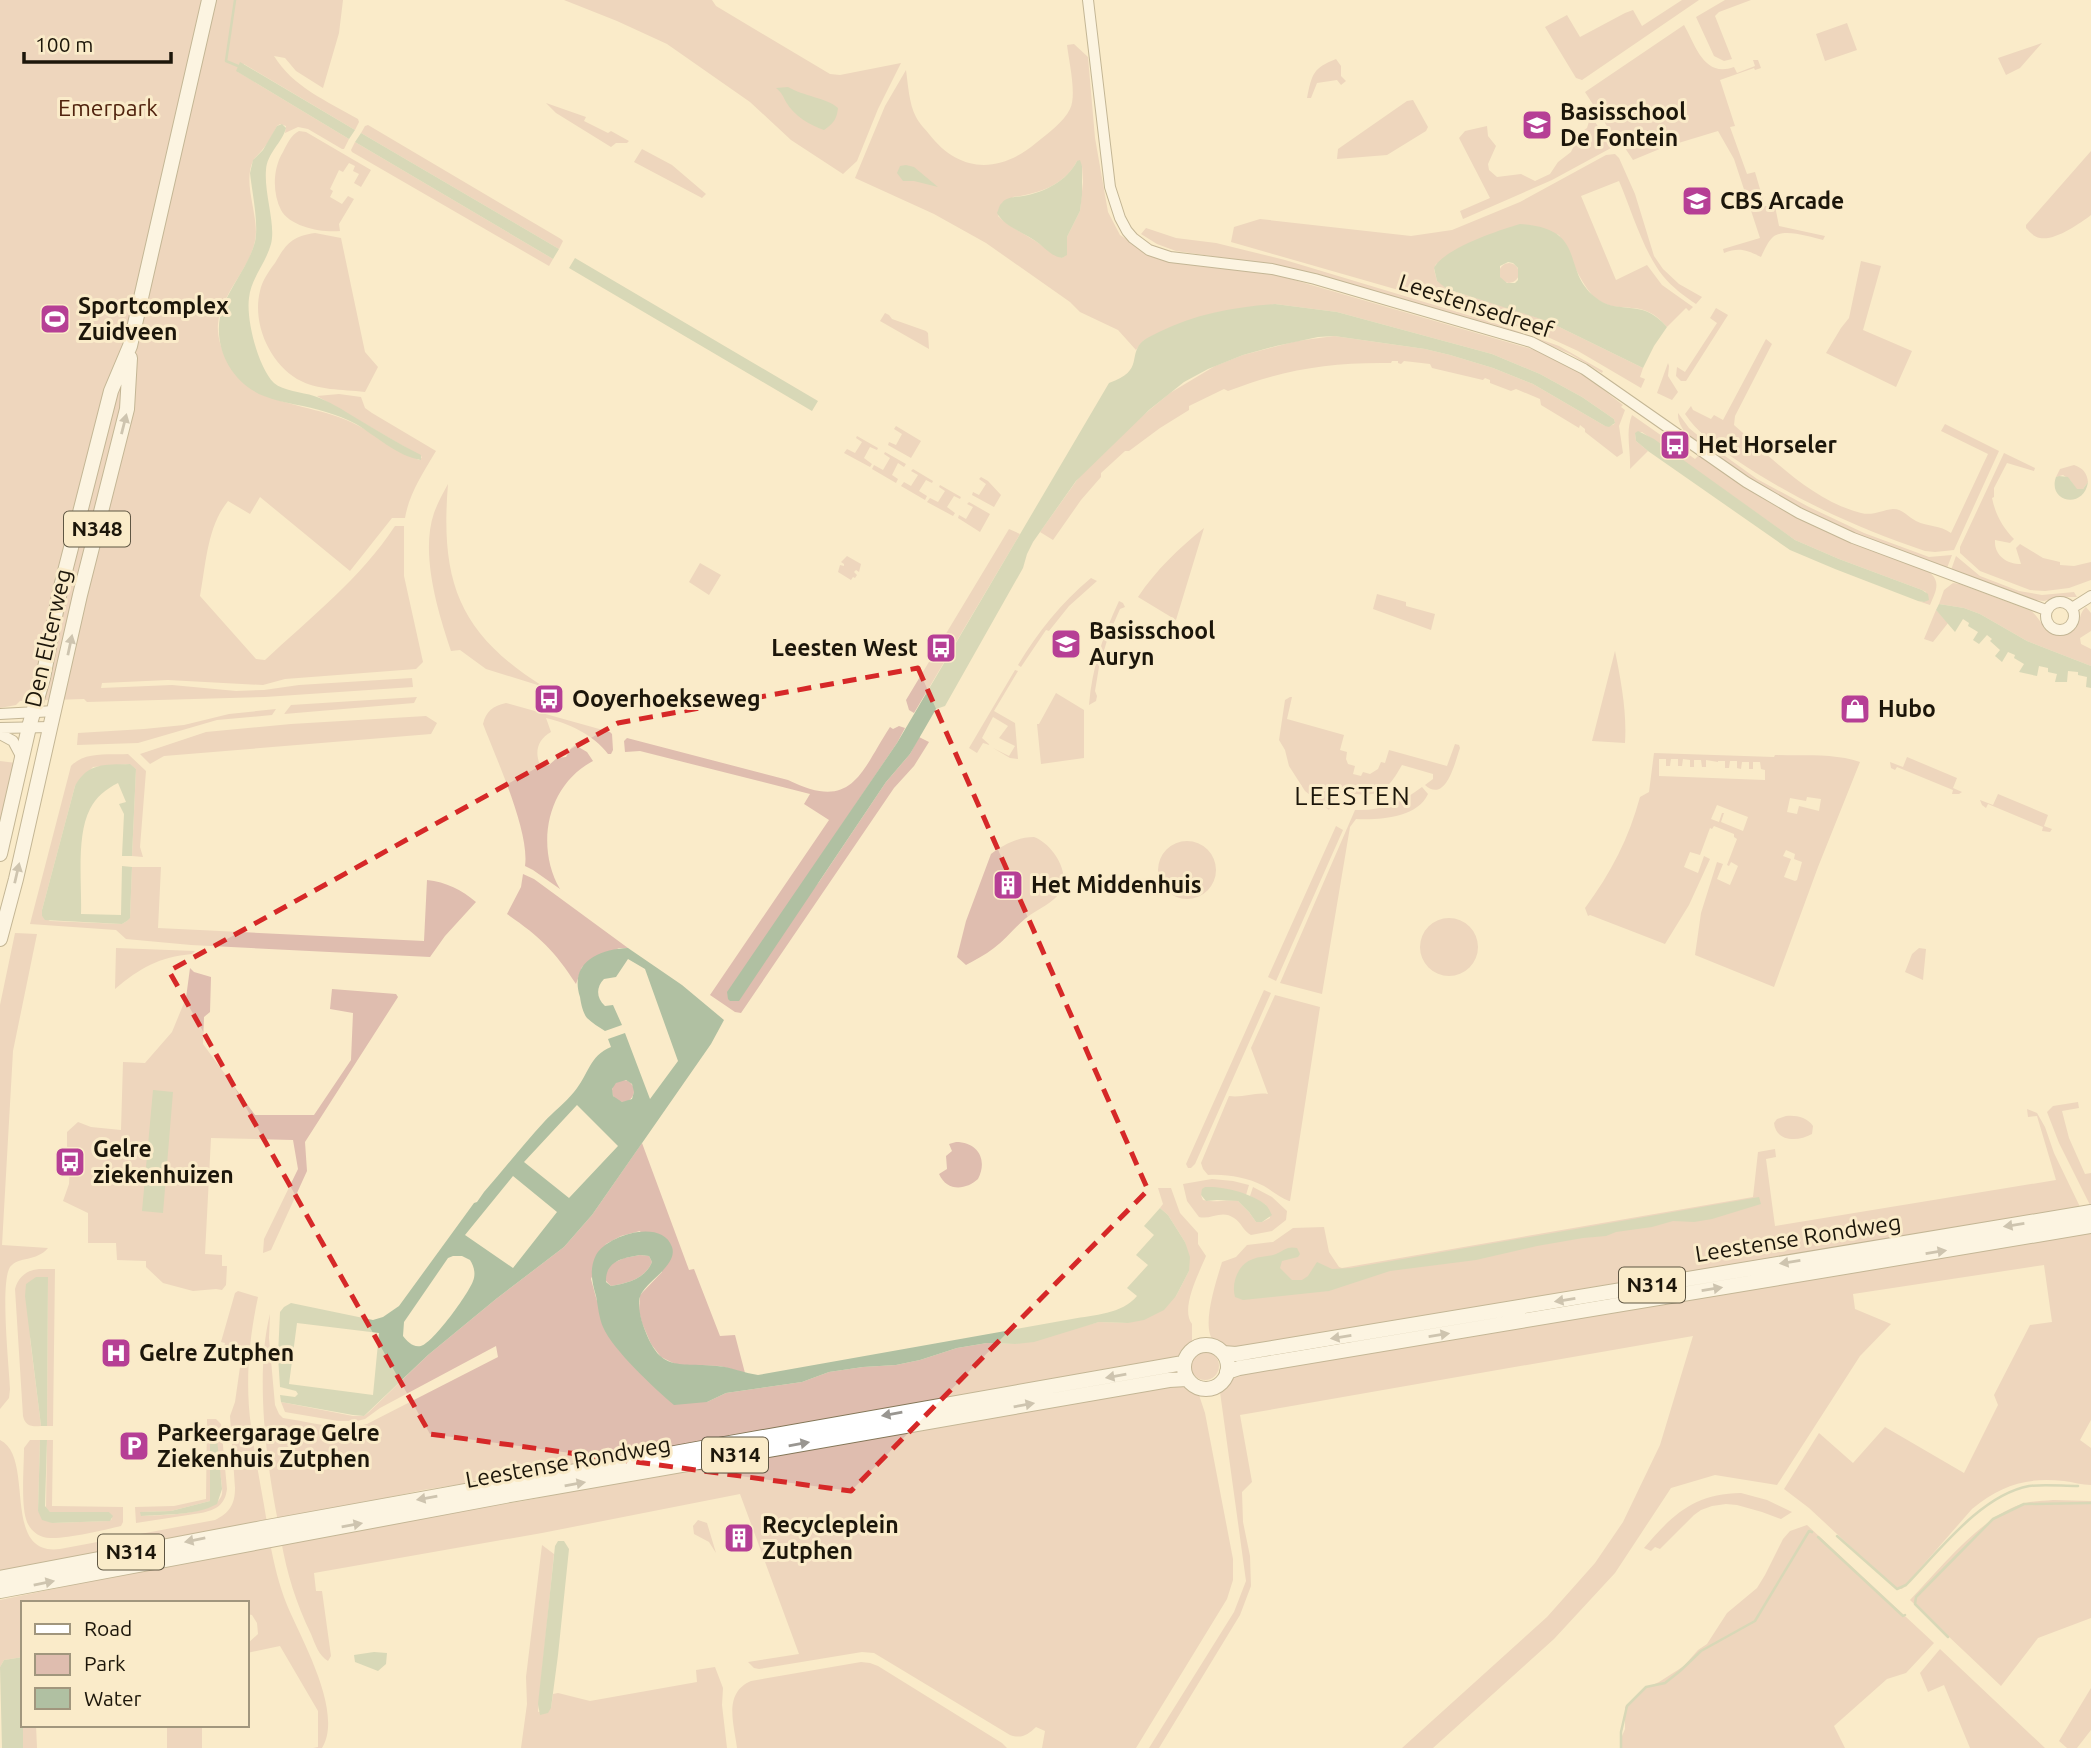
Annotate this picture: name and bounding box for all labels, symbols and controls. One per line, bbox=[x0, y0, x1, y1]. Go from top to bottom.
scale bar bbox=[24, 21, 172, 65]
text: 100 m bbox=[35, 32, 93, 56]
park label: Emerpark bbox=[58, 95, 158, 120]
place label: Basisschool De Fontein bbox=[1560, 99, 1686, 150]
school or university icon: Basisschool De Fontein bbox=[1520, 108, 1554, 142]
school or university icon: CBS Arcade bbox=[1680, 184, 1714, 218]
place label: CBS Arcade bbox=[1720, 188, 1844, 213]
street label: Leestensedreef bbox=[1396, 269, 1557, 342]
place label: Sportcomplex Zuidveen bbox=[78, 293, 229, 344]
sports icon: Sportcomplex Zuidveen bbox=[38, 302, 72, 336]
one-way arrow bbox=[119, 412, 130, 434]
bus stop icon: Het Horseler bbox=[1658, 428, 1692, 462]
place label: Het Horseler bbox=[1698, 432, 1838, 457]
road number: N348 bbox=[64, 512, 130, 546]
street label: Den Elterweg bbox=[19, 566, 76, 709]
place label: Basisschool Auryn bbox=[1089, 618, 1215, 669]
school or university icon: Basisschool Auryn bbox=[1049, 627, 1083, 661]
bus stop icon: Leesten West bbox=[924, 631, 958, 665]
one-way arrow bbox=[64, 634, 75, 656]
place label: Leesten West bbox=[771, 635, 918, 660]
bus stop icon: Ooyerhoekseweg bbox=[532, 682, 566, 716]
place label: Ooyerhoekseweg bbox=[572, 686, 760, 711]
shop icon: Hubo bbox=[1838, 692, 1872, 726]
place label: Hubo bbox=[1878, 696, 1936, 721]
district label: LEESTEN bbox=[1294, 781, 1412, 810]
one-way arrow bbox=[12, 862, 23, 884]
building icon: Het Middenhuis bbox=[991, 868, 1025, 902]
place label: Het Middenhuis bbox=[1031, 872, 1202, 897]
place label: Gelre ziekenhuizen bbox=[93, 1136, 234, 1187]
bus stop icon: Gelre ziekenhuizen bbox=[53, 1145, 87, 1179]
street label: Leestense Rondweg bbox=[1693, 1209, 1903, 1266]
one-way arrow bbox=[2003, 1220, 2025, 1231]
one-way arrow bbox=[1925, 1246, 1947, 1257]
one-way arrow bbox=[1779, 1257, 1801, 1268]
road number: N314 bbox=[1619, 1268, 1685, 1302]
one-way arrow bbox=[1701, 1283, 1723, 1294]
one-way arrow bbox=[1554, 1295, 1576, 1306]
one-way arrow bbox=[1428, 1329, 1450, 1340]
one-way arrow bbox=[1330, 1332, 1352, 1343]
hospital icon: Gelre Zutphen bbox=[99, 1336, 133, 1370]
place label: Gelre Zutphen bbox=[139, 1340, 294, 1365]
one-way arrow bbox=[1105, 1370, 1127, 1381]
one-way arrow bbox=[1013, 1399, 1035, 1410]
one-way arrow bbox=[881, 1409, 903, 1420]
place label: Parkeergarage Gelre Ziekenhuis Zutphen bbox=[157, 1420, 380, 1471]
parking icon: Parkeergarage Gelre Ziekenhuis Zutphen bbox=[117, 1429, 151, 1463]
street label: Leestense Rondweg bbox=[463, 1431, 672, 1492]
road number: N314 bbox=[702, 1438, 768, 1472]
one-way arrow bbox=[789, 1438, 811, 1449]
one-way arrow bbox=[564, 1478, 586, 1489]
one-way arrow bbox=[416, 1492, 438, 1503]
place label: Recycleplein Zutphen bbox=[762, 1512, 899, 1563]
one-way arrow bbox=[341, 1519, 363, 1530]
building icon: Recycleplein Zutphen bbox=[722, 1521, 756, 1555]
road number: N314 bbox=[98, 1534, 164, 1570]
one-way arrow bbox=[184, 1535, 206, 1546]
one-way arrow bbox=[33, 1577, 55, 1588]
legend bbox=[21, 1601, 248, 1727]
text: Road bbox=[84, 1616, 132, 1640]
text: Park bbox=[84, 1651, 126, 1675]
text: Water bbox=[84, 1686, 142, 1710]

